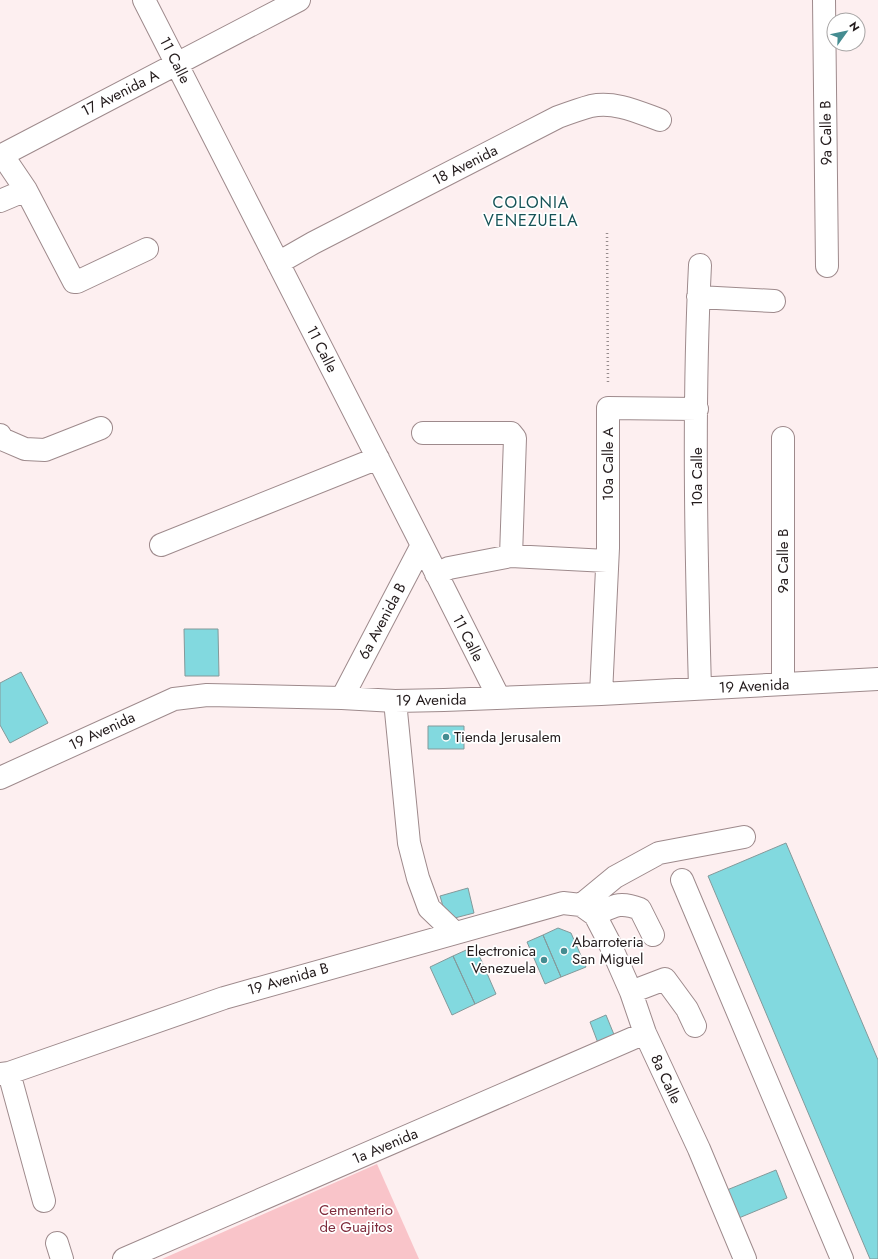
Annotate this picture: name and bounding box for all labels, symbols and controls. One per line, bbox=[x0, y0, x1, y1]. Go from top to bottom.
north arrow bbox=[826, 12, 866, 52]
text: N bbox=[845, 19, 863, 35]
street label: 11 Calle bbox=[154, 33, 196, 88]
street label: 17 Avenida A bbox=[77, 64, 163, 122]
street label: 9a Calle B bbox=[814, 100, 838, 166]
street label: 18 Avenida bbox=[429, 139, 501, 191]
district label: COLONIA VENEZUELA bbox=[483, 191, 579, 232]
street label: 11 Calle bbox=[301, 322, 343, 377]
street label: 10a Calle A bbox=[597, 427, 619, 501]
street label: 10a Calle bbox=[686, 447, 708, 507]
street label: 9a Calle B bbox=[772, 529, 794, 593]
street label: 6a Avenida B bbox=[353, 579, 411, 663]
street label: 11 Calle bbox=[447, 611, 489, 666]
street label: 19 Avenida bbox=[718, 673, 790, 699]
street label: 19 Avenida bbox=[395, 688, 467, 712]
street label: 19 Avenida bbox=[65, 706, 139, 756]
place label: Tienda Jerusalem bbox=[454, 726, 561, 748]
marker: Tienda Jerusalem bbox=[441, 732, 451, 742]
place label: Abarroteria San Miguel bbox=[572, 931, 644, 970]
place label: Electronica Venezuela bbox=[467, 940, 536, 979]
marker: Abarroteria San Miguel bbox=[559, 946, 569, 956]
marker: Electronica Venezuela bbox=[539, 955, 549, 965]
street label: 19 Avenida B bbox=[245, 957, 331, 1001]
street label: 8a Calle bbox=[645, 1051, 687, 1107]
street label: 1a Avenida bbox=[349, 1122, 421, 1170]
park label: Cementerio de Guajitos bbox=[319, 1199, 393, 1238]

